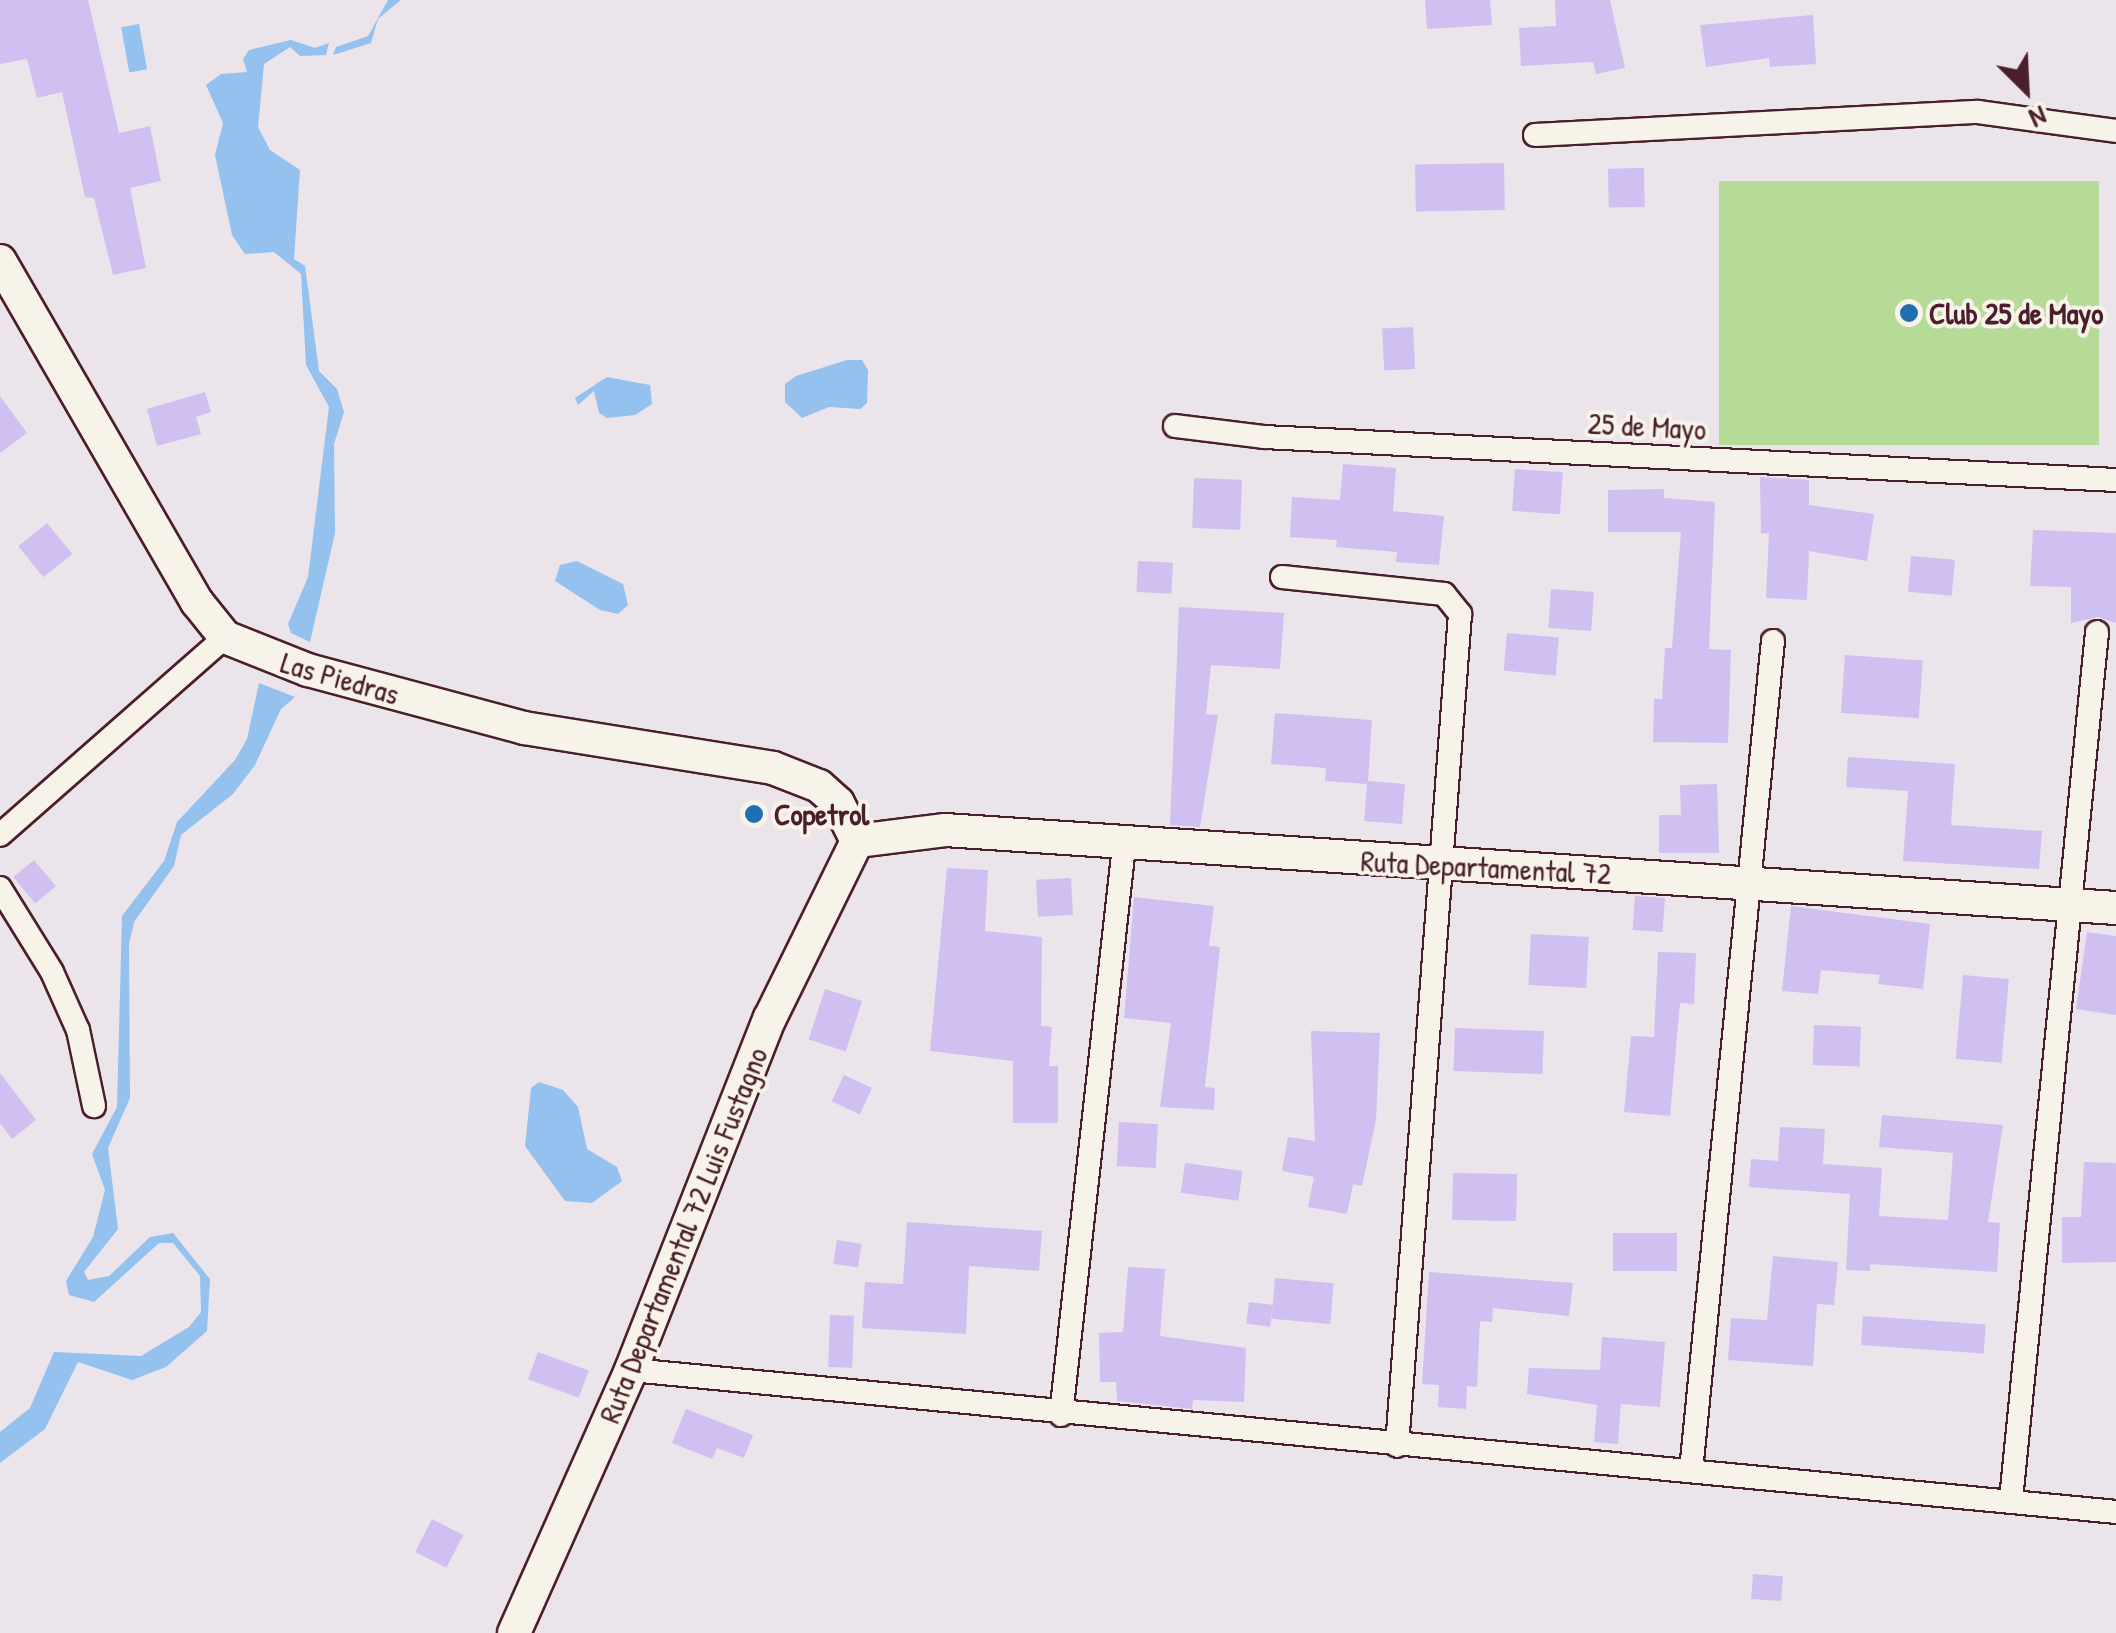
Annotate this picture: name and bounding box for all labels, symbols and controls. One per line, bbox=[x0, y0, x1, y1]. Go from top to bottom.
north arrow bbox=[1976, 40, 2076, 140]
text: N bbox=[2024, 97, 2053, 138]
place label: Club 25 de Mayo bbox=[1929, 295, 2103, 331]
marker: Club 25 de Mayo bbox=[1898, 302, 1920, 324]
street label: 25 de Mayo bbox=[1587, 405, 1707, 447]
street label: Las Piedras bbox=[277, 644, 403, 712]
place label: Copetrol bbox=[774, 796, 869, 832]
marker: Copetrol bbox=[743, 803, 765, 825]
street label: Ruta Departamental 72 bbox=[1360, 842, 1612, 892]
street label: Ruta Departamental 72 Luis Fustagno bbox=[591, 1042, 775, 1428]

